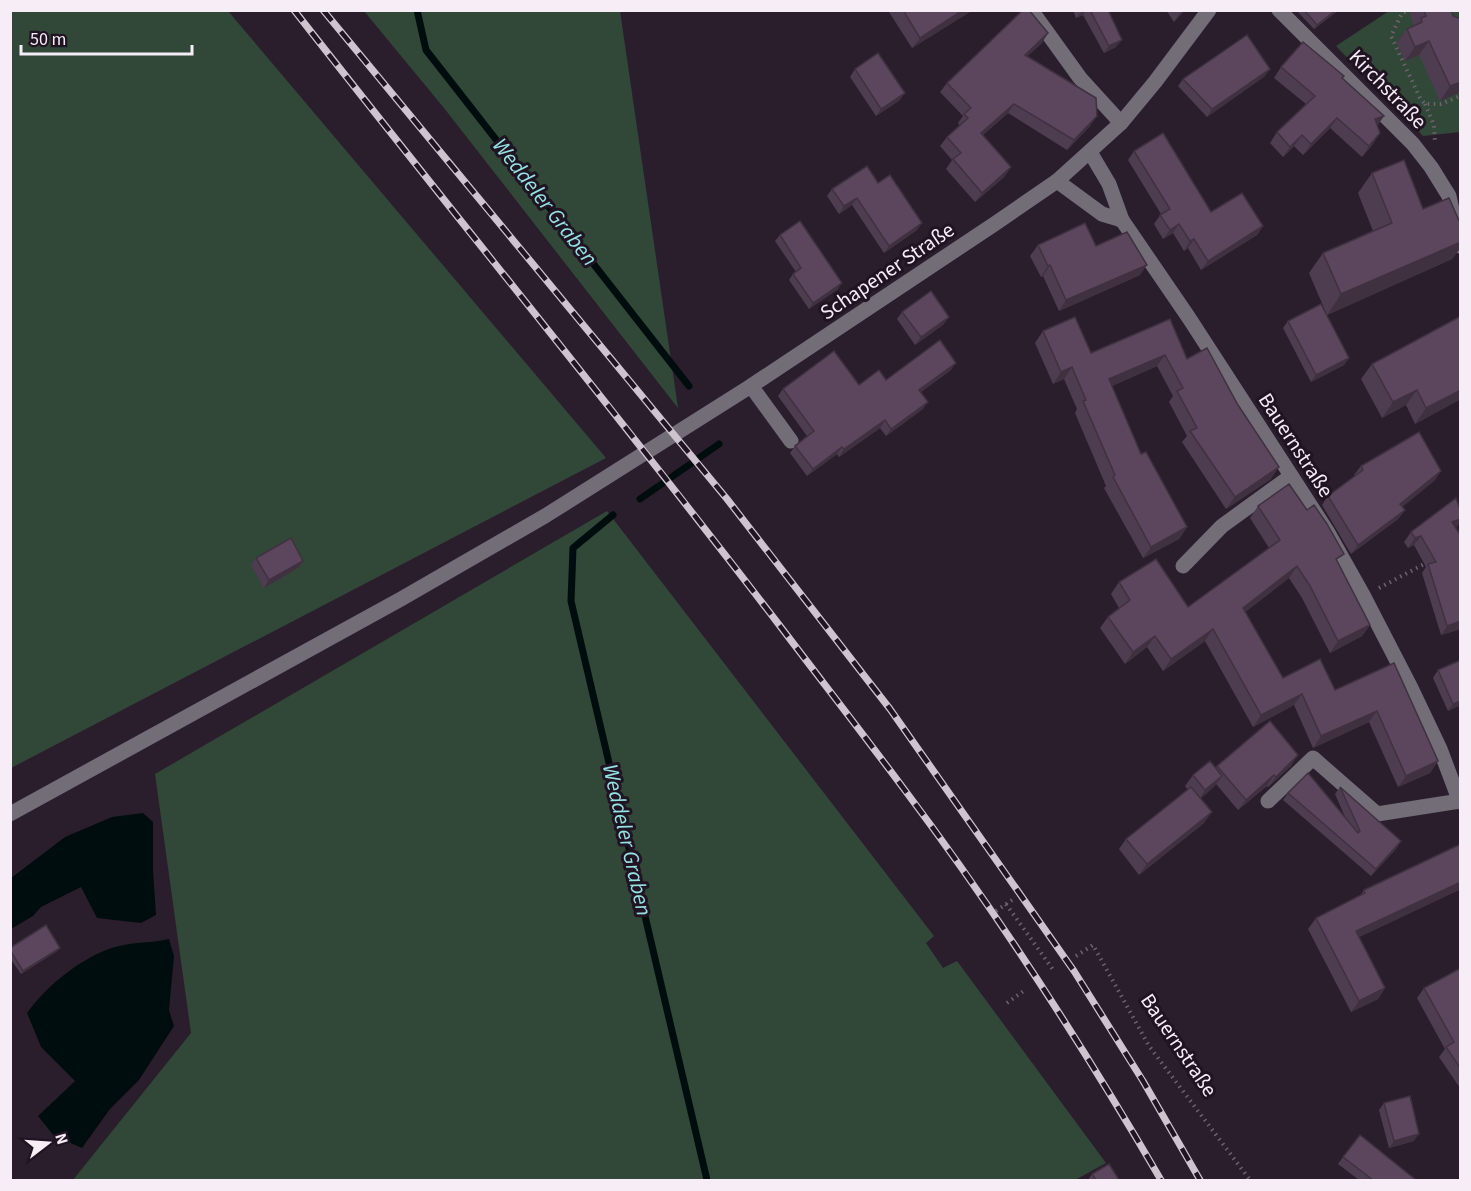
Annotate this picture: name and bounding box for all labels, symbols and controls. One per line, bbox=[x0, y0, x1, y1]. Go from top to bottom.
scale bar bbox=[21, 18, 192, 56]
text: 50 m bbox=[30, 27, 66, 52]
street label: Kirchstraße bbox=[1342, 42, 1434, 136]
water label: Weddeler Graben bbox=[485, 131, 605, 273]
street label: Schapener Straße bbox=[814, 215, 960, 327]
street label: Bauernstraße bbox=[1251, 387, 1341, 503]
water label: Weddeler Graben bbox=[594, 761, 660, 919]
street label: Bauernstraße bbox=[1133, 987, 1225, 1103]
north arrow bbox=[18, 1113, 78, 1173]
text: N bbox=[49, 1131, 73, 1147]

